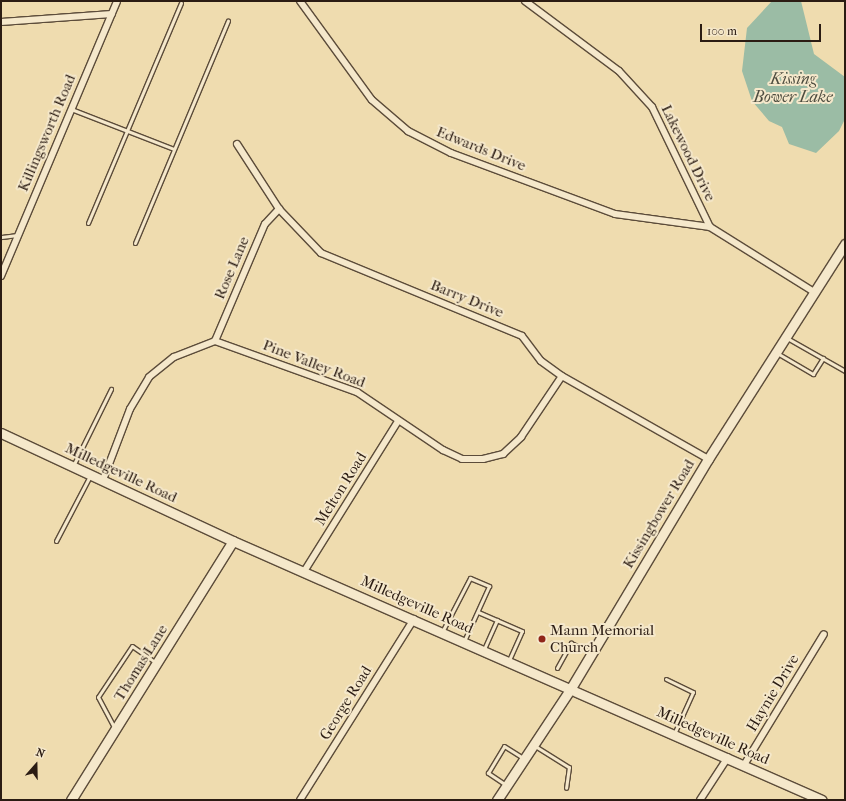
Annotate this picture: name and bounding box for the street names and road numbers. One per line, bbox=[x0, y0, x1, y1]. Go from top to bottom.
street label: Killingsworth Road bbox=[14, 72, 80, 194]
street label: Lakewood Drive bbox=[657, 102, 719, 204]
street label: Edwards Drive bbox=[434, 123, 528, 175]
street label: Rose Lane bbox=[211, 234, 253, 302]
street label: Barry Drive bbox=[428, 276, 506, 322]
street label: Pine Valley Road bbox=[260, 336, 368, 392]
street label: Milledgeville Road bbox=[62, 439, 180, 507]
street label: Melton Road bbox=[311, 449, 371, 529]
street label: Kissingbower Road bbox=[619, 456, 699, 572]
street label: Milledgeville Road bbox=[358, 572, 476, 638]
street label: Thomas Lane bbox=[110, 622, 172, 704]
street label: Haynie Drive bbox=[743, 651, 803, 735]
street label: George Road bbox=[316, 663, 376, 743]
street label: Milledgeville Road bbox=[654, 703, 772, 769]

